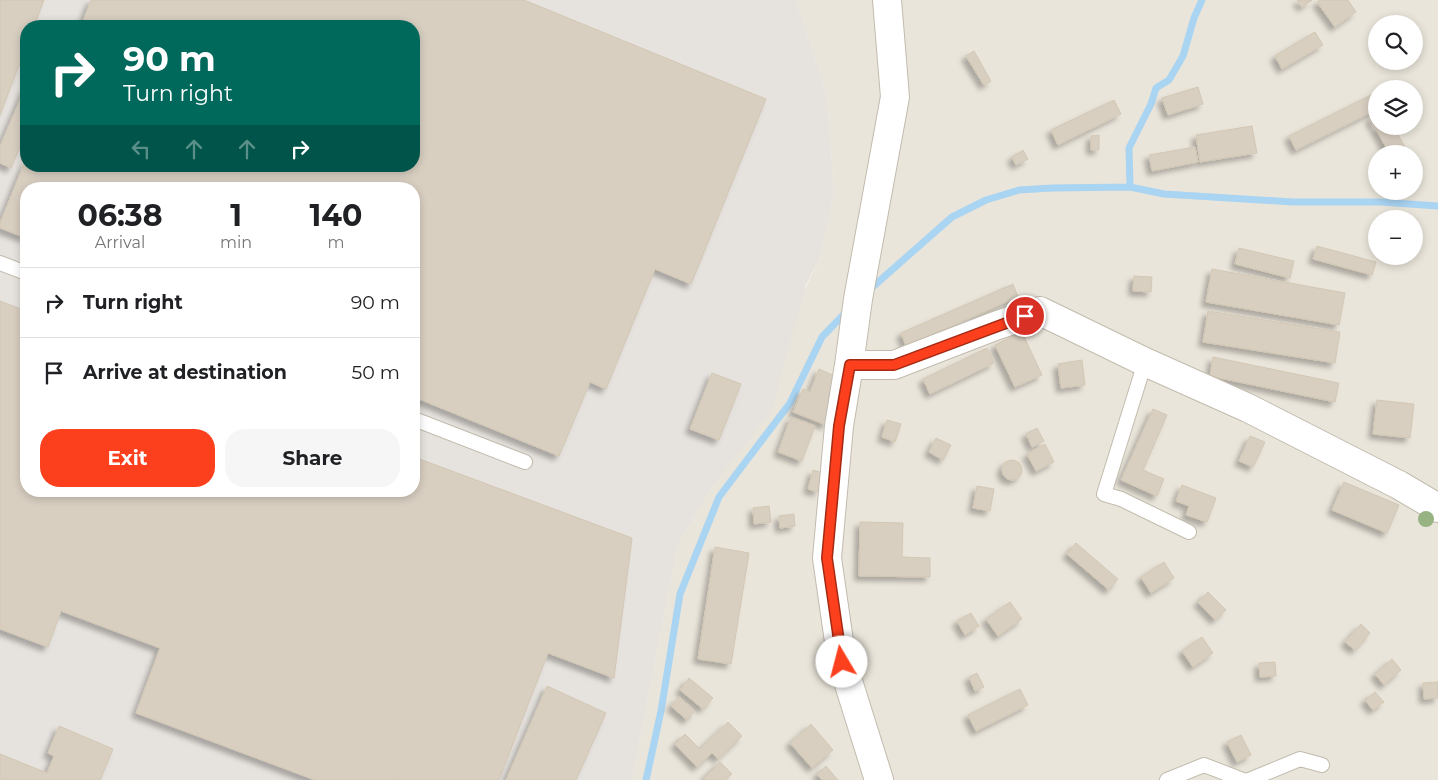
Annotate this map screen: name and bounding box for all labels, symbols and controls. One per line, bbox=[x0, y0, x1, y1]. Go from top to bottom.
map controls bbox=[1368, 15, 1423, 265]
button: search bbox=[1368, 15, 1423, 70]
text: 90 m bbox=[123, 37, 216, 80]
icon: right bbox=[40, 40, 105, 105]
text: Turn right bbox=[123, 80, 233, 107]
button: layers bbox=[1368, 80, 1423, 135]
icon: left bbox=[127, 135, 155, 163]
icon: ahead bbox=[180, 135, 208, 163]
icon: ahead bbox=[233, 135, 261, 163]
icon: right bbox=[286, 135, 314, 163]
button: + bbox=[1368, 145, 1423, 200]
text: 06:38 bbox=[78, 197, 162, 234]
text: 1 bbox=[230, 197, 242, 234]
text: 140 bbox=[310, 197, 362, 234]
button: − bbox=[1368, 210, 1423, 265]
text: Arrival bbox=[95, 233, 145, 252]
text: min bbox=[220, 233, 252, 252]
text: m bbox=[328, 233, 345, 252]
icon: right bbox=[40, 289, 68, 317]
text: Turn right bbox=[83, 291, 183, 314]
text: 90 m bbox=[351, 291, 400, 314]
pin bbox=[1004, 295, 1046, 337]
icon: arrive bbox=[1011, 302, 1039, 330]
icon: arrive bbox=[40, 359, 68, 387]
text: Arrive at destination bbox=[83, 361, 287, 384]
text: 50 m bbox=[352, 361, 400, 384]
button: Exit bbox=[40, 429, 215, 487]
button: Share bbox=[225, 429, 400, 487]
position arrow bbox=[815, 635, 867, 687]

